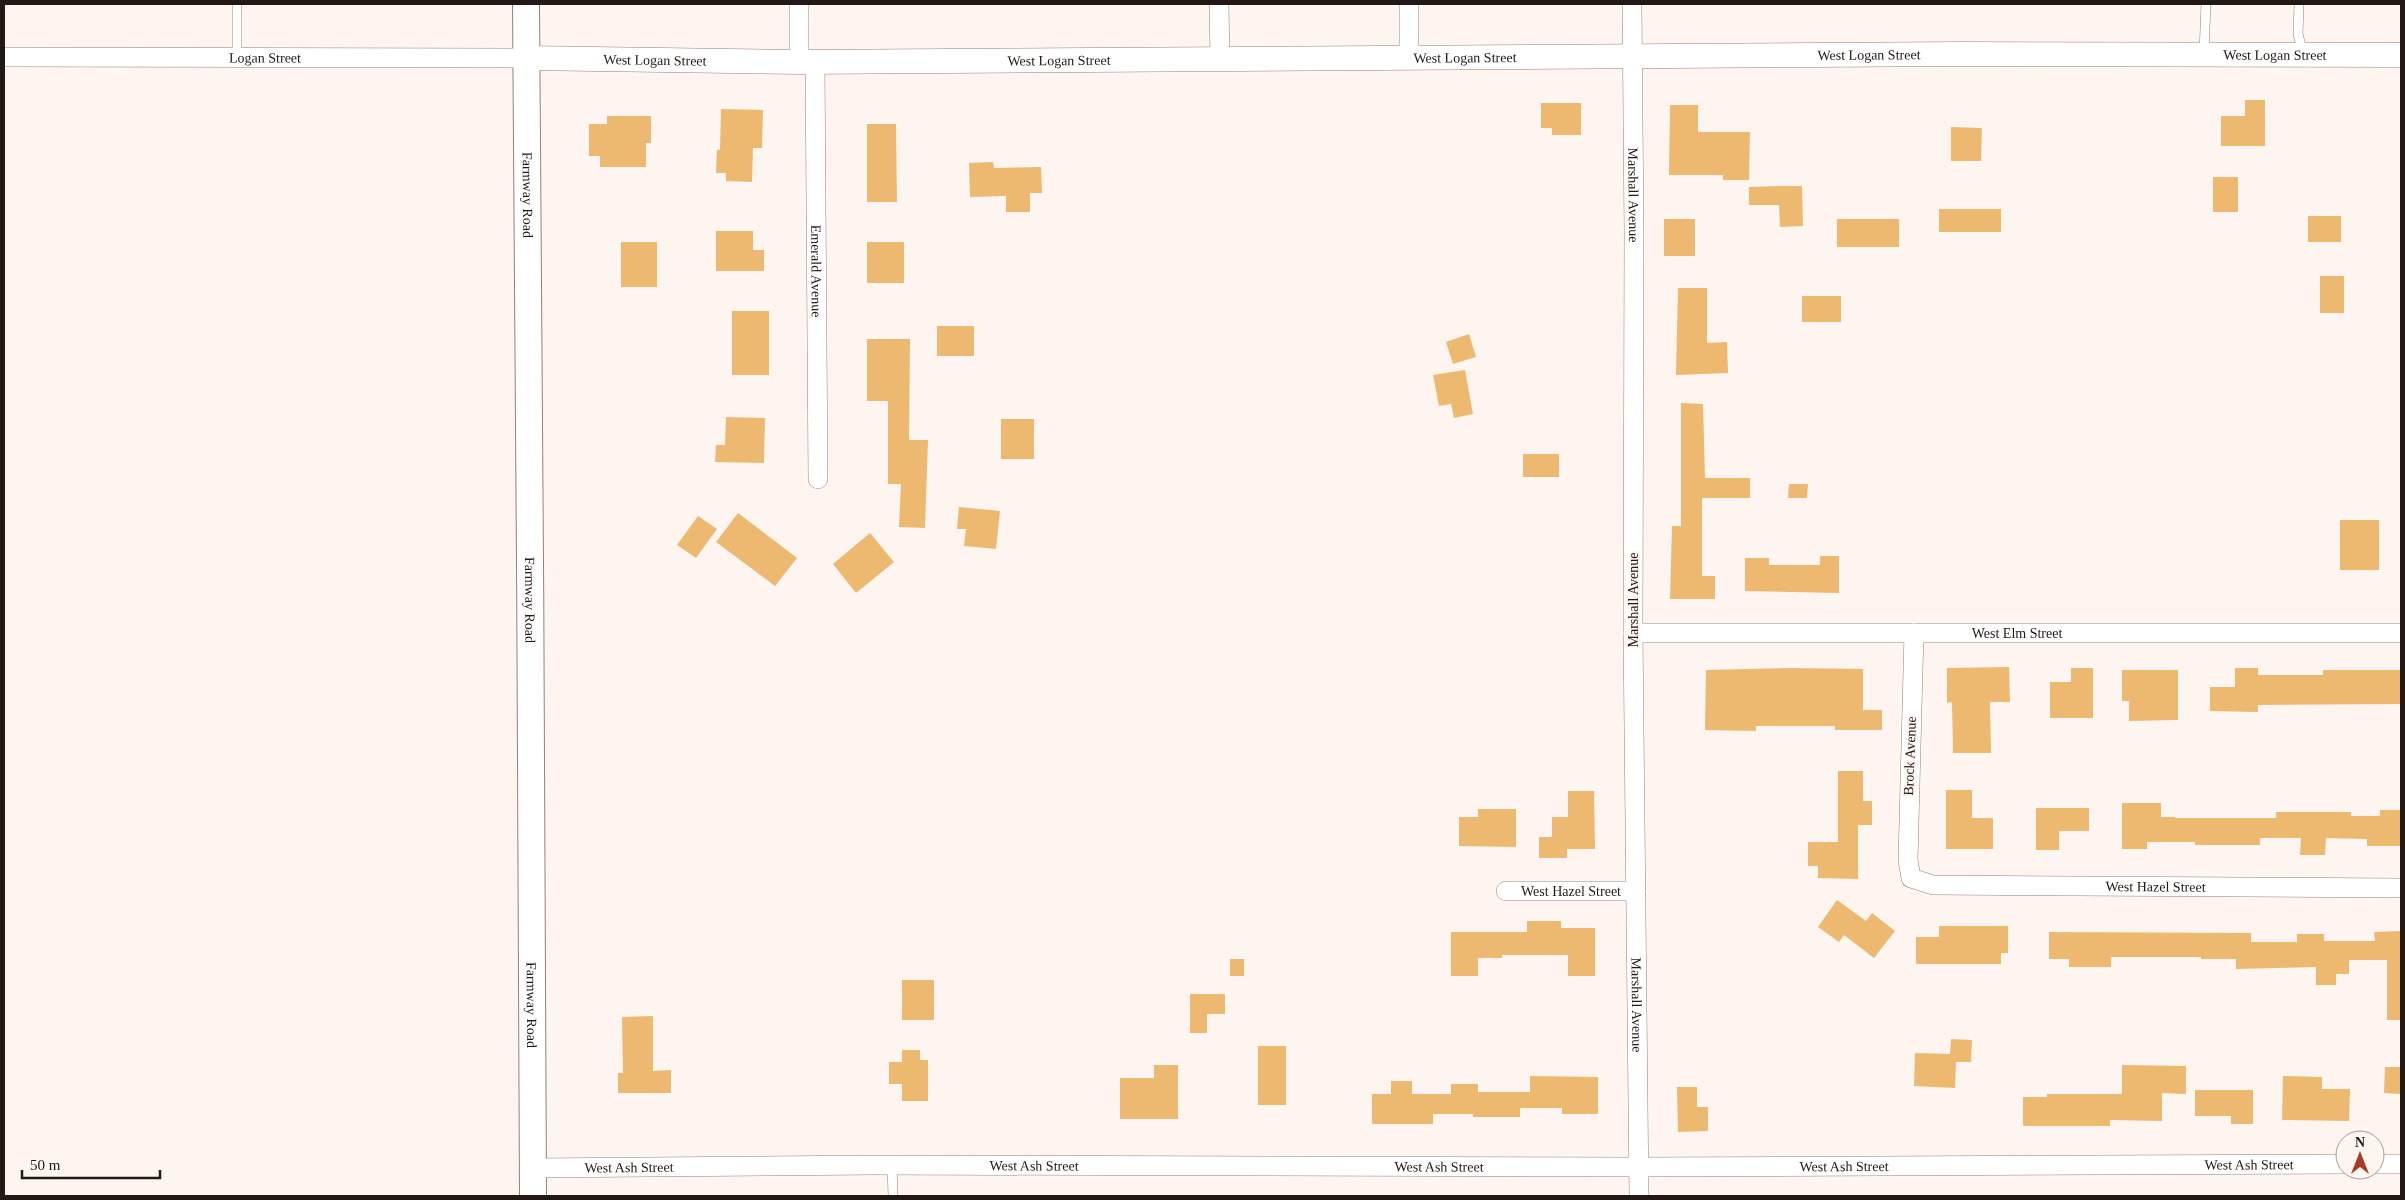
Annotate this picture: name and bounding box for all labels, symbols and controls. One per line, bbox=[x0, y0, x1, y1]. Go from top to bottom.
street label: West Logan Street bbox=[1817, 47, 1921, 62]
street label: West Logan Street bbox=[2223, 47, 2327, 62]
street label: Logan Street bbox=[229, 50, 301, 65]
street label: West Logan Street bbox=[1413, 50, 1517, 65]
street label: West Logan Street bbox=[603, 52, 707, 68]
street label: West Logan Street bbox=[1007, 52, 1111, 68]
street label: Marshall Avenue bbox=[1626, 147, 1642, 243]
street label: Farmway Road bbox=[520, 152, 536, 238]
street label: Emerald Avenue bbox=[809, 225, 824, 317]
street label: Marshall Avenue bbox=[1626, 553, 1641, 648]
street label: Farmway Road bbox=[523, 557, 538, 643]
street label: West Elm Street bbox=[1972, 626, 2062, 641]
street label: Brock Avenue bbox=[1901, 716, 1919, 796]
street label: West Hazel Street bbox=[2106, 879, 2206, 894]
street label: West Hazel Street bbox=[1521, 884, 1621, 899]
street label: Marshall Avenue bbox=[1629, 957, 1645, 1053]
street label: Farmway Road bbox=[524, 962, 540, 1048]
north arrow bbox=[2335, 1130, 2385, 1180]
text: N bbox=[2355, 1135, 2365, 1150]
scale bar bbox=[22, 1148, 160, 1180]
text: 50 m bbox=[30, 1157, 61, 1173]
street label: West Ash Street bbox=[2204, 1157, 2294, 1172]
street label: West Ash Street bbox=[989, 1158, 1079, 1173]
street label: West Ash Street bbox=[1799, 1158, 1889, 1174]
street label: West Ash Street bbox=[584, 1159, 674, 1175]
street label: West Ash Street bbox=[1394, 1159, 1484, 1174]

